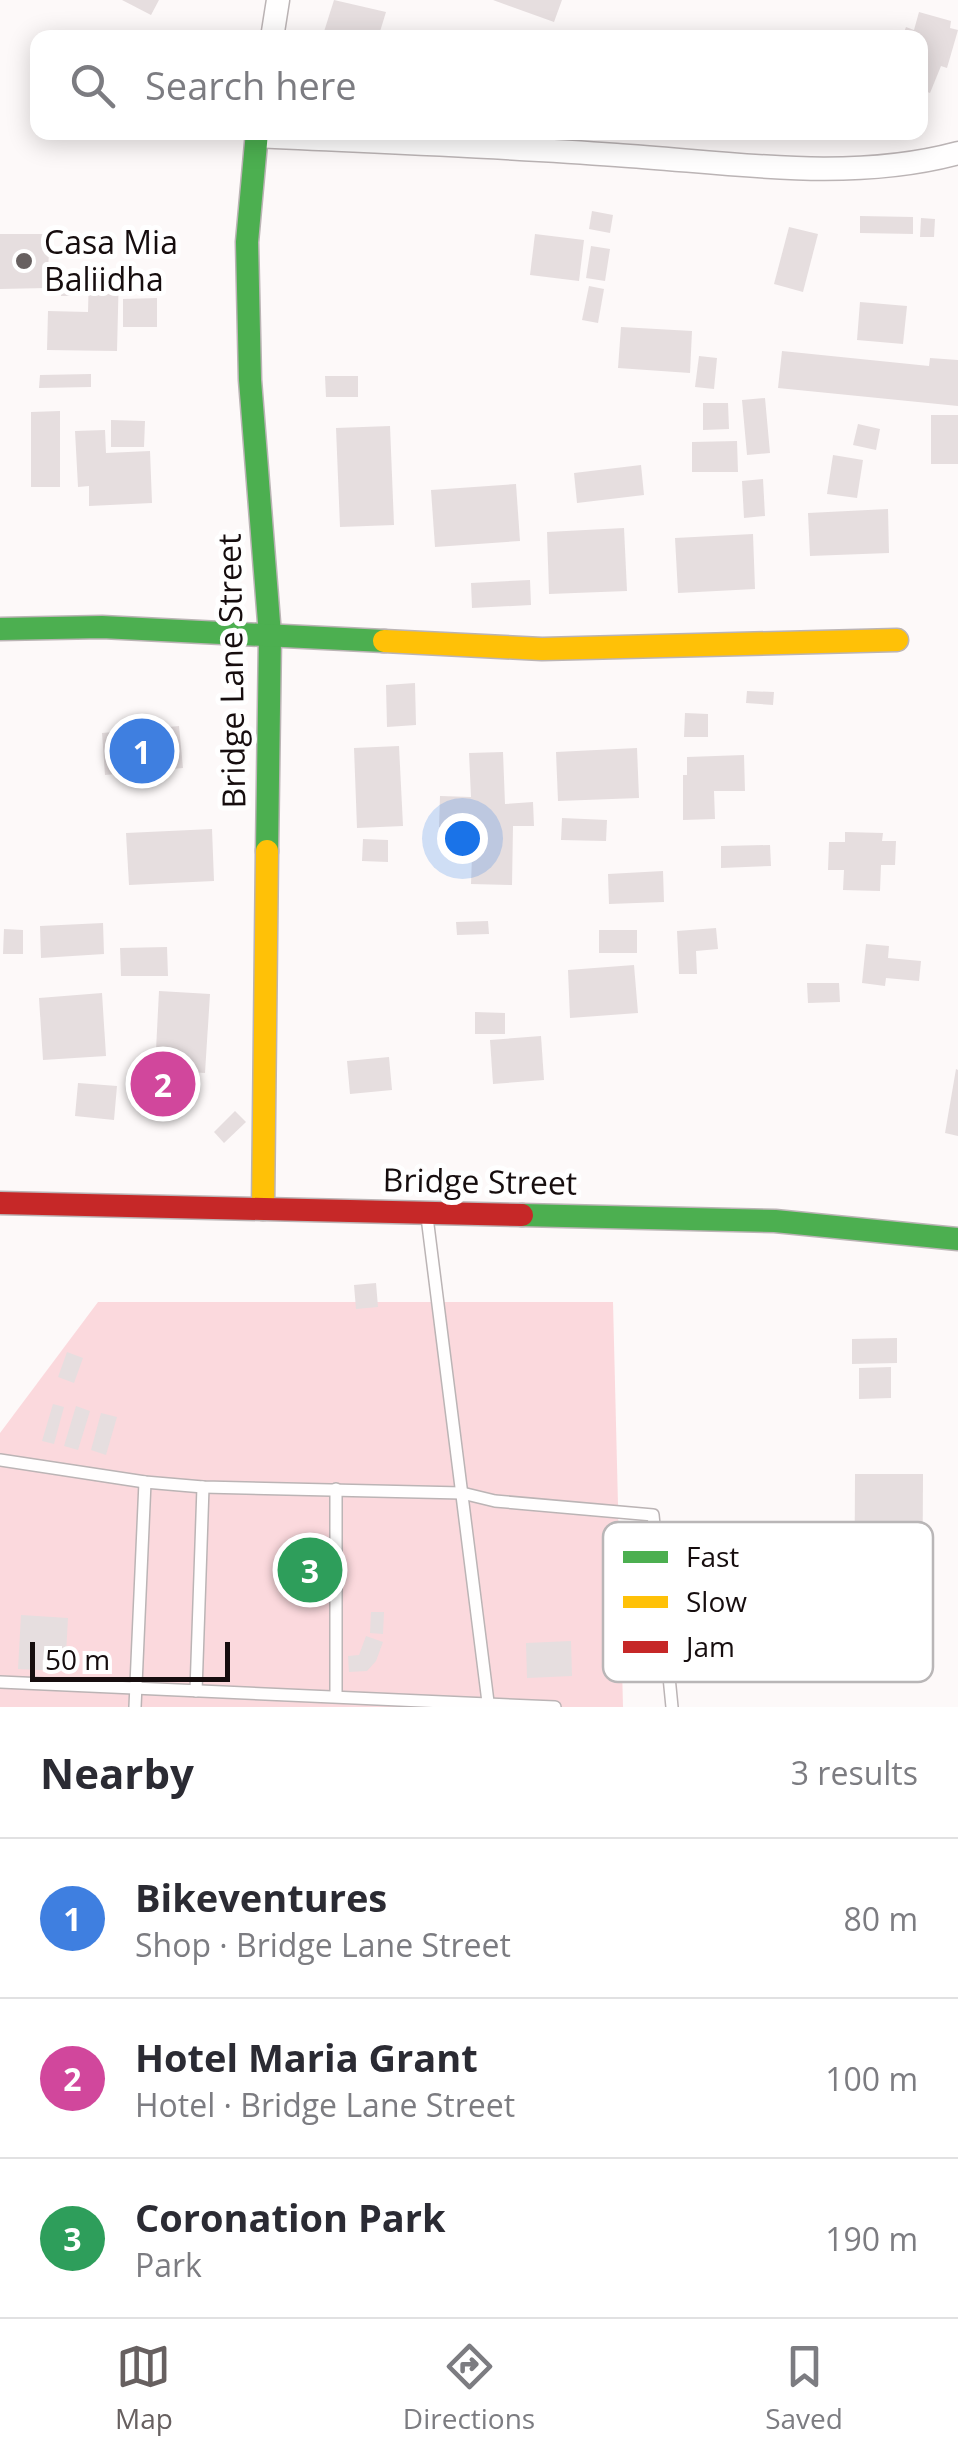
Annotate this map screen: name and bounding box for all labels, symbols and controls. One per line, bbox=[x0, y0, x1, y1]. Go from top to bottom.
search box bbox=[30, 30, 928, 140]
icon: search bbox=[65, 58, 120, 113]
text: Search here bbox=[145, 59, 357, 111]
place label: Casa Mia Baliidha bbox=[44, 220, 178, 300]
marker: Casa Mia Baliidha bbox=[13, 250, 35, 272]
street label: Bridge Lane Street bbox=[207, 533, 254, 809]
pin: 1 bbox=[110, 714, 174, 788]
your location bbox=[437, 813, 488, 864]
pin: 2 bbox=[130, 1046, 196, 1122]
street label: Bridge Street bbox=[382, 1157, 578, 1204]
legend bbox=[603, 1522, 933, 1682]
pin: 3 bbox=[278, 1532, 342, 1608]
text: Fast bbox=[686, 1537, 739, 1575]
text: Slow bbox=[686, 1582, 747, 1620]
text: Jam bbox=[683, 1627, 735, 1665]
scale bar bbox=[30, 1637, 230, 1682]
text: 50 m bbox=[45, 1640, 110, 1678]
text: Nearby bbox=[40, 1744, 194, 1801]
text: 3 results bbox=[791, 1751, 918, 1794]
text: Bikeventures bbox=[135, 1871, 387, 1923]
text: 1 bbox=[63, 1897, 82, 1940]
text: 80 m bbox=[843, 1897, 918, 1940]
text: Shop · Bridge Lane Street bbox=[135, 1923, 511, 1966]
text: Hotel Maria Grant bbox=[135, 2031, 478, 2083]
text: 2 bbox=[63, 2057, 82, 2100]
text: 100 m bbox=[825, 2057, 918, 2100]
text: Hotel · Bridge Lane Street bbox=[135, 2083, 515, 2126]
text: Coronation Park bbox=[135, 2191, 446, 2243]
text: 3 bbox=[63, 2217, 82, 2260]
text: 190 m bbox=[825, 2217, 918, 2260]
text: Park bbox=[135, 2243, 202, 2286]
tab: Map bbox=[115, 2339, 173, 2437]
tab: Directions bbox=[403, 2339, 535, 2437]
tab: Saved bbox=[765, 2339, 843, 2437]

